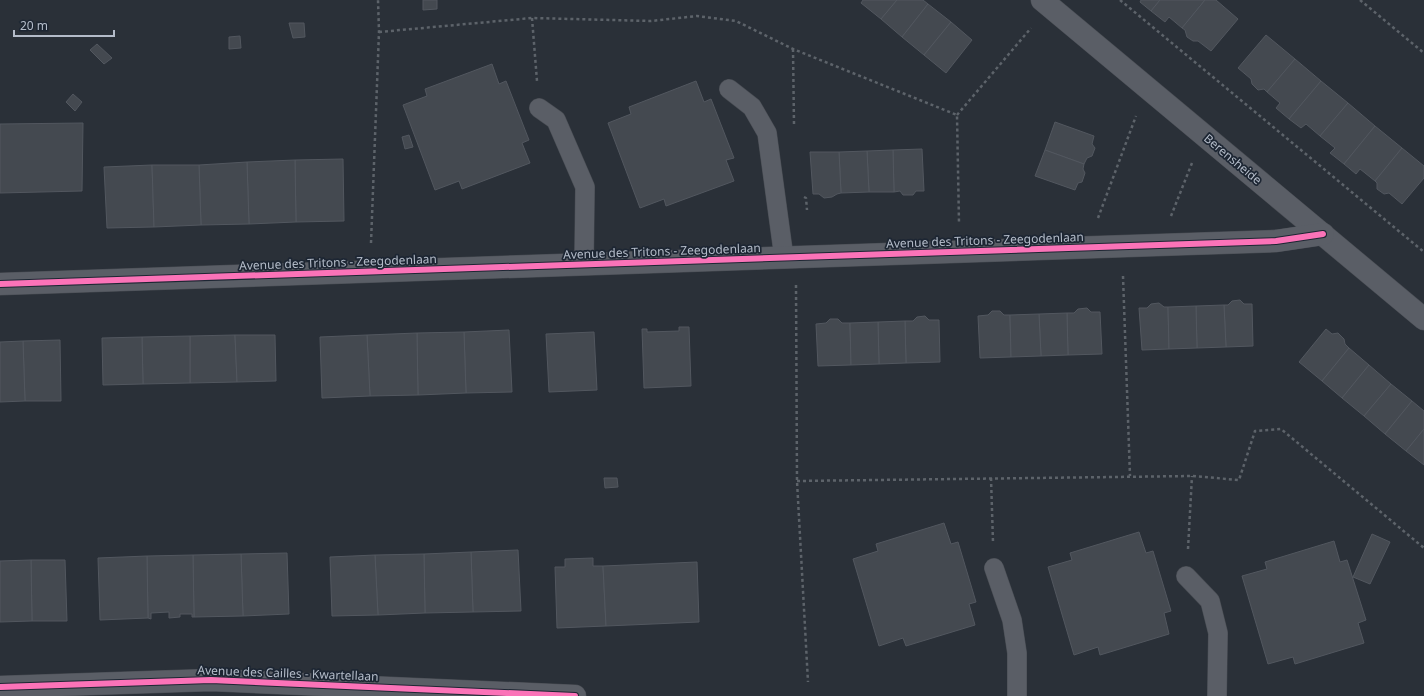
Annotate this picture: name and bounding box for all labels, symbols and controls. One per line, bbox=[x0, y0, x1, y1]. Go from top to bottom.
scale bar bbox=[14, 12, 114, 38]
text: 20 m bbox=[20, 17, 48, 34]
street label: Berensheide bbox=[1200, 130, 1266, 188]
street label: Avenue des Tritons - Zeegodenlaan bbox=[886, 228, 1084, 252]
street label: Avenue des Tritons - Zeegodenlaan bbox=[563, 239, 761, 263]
street label: Avenue des Tritons - Zeegodenlaan bbox=[239, 250, 437, 274]
street label: Avenue des Cailles - Kwartellaan bbox=[197, 661, 379, 685]

